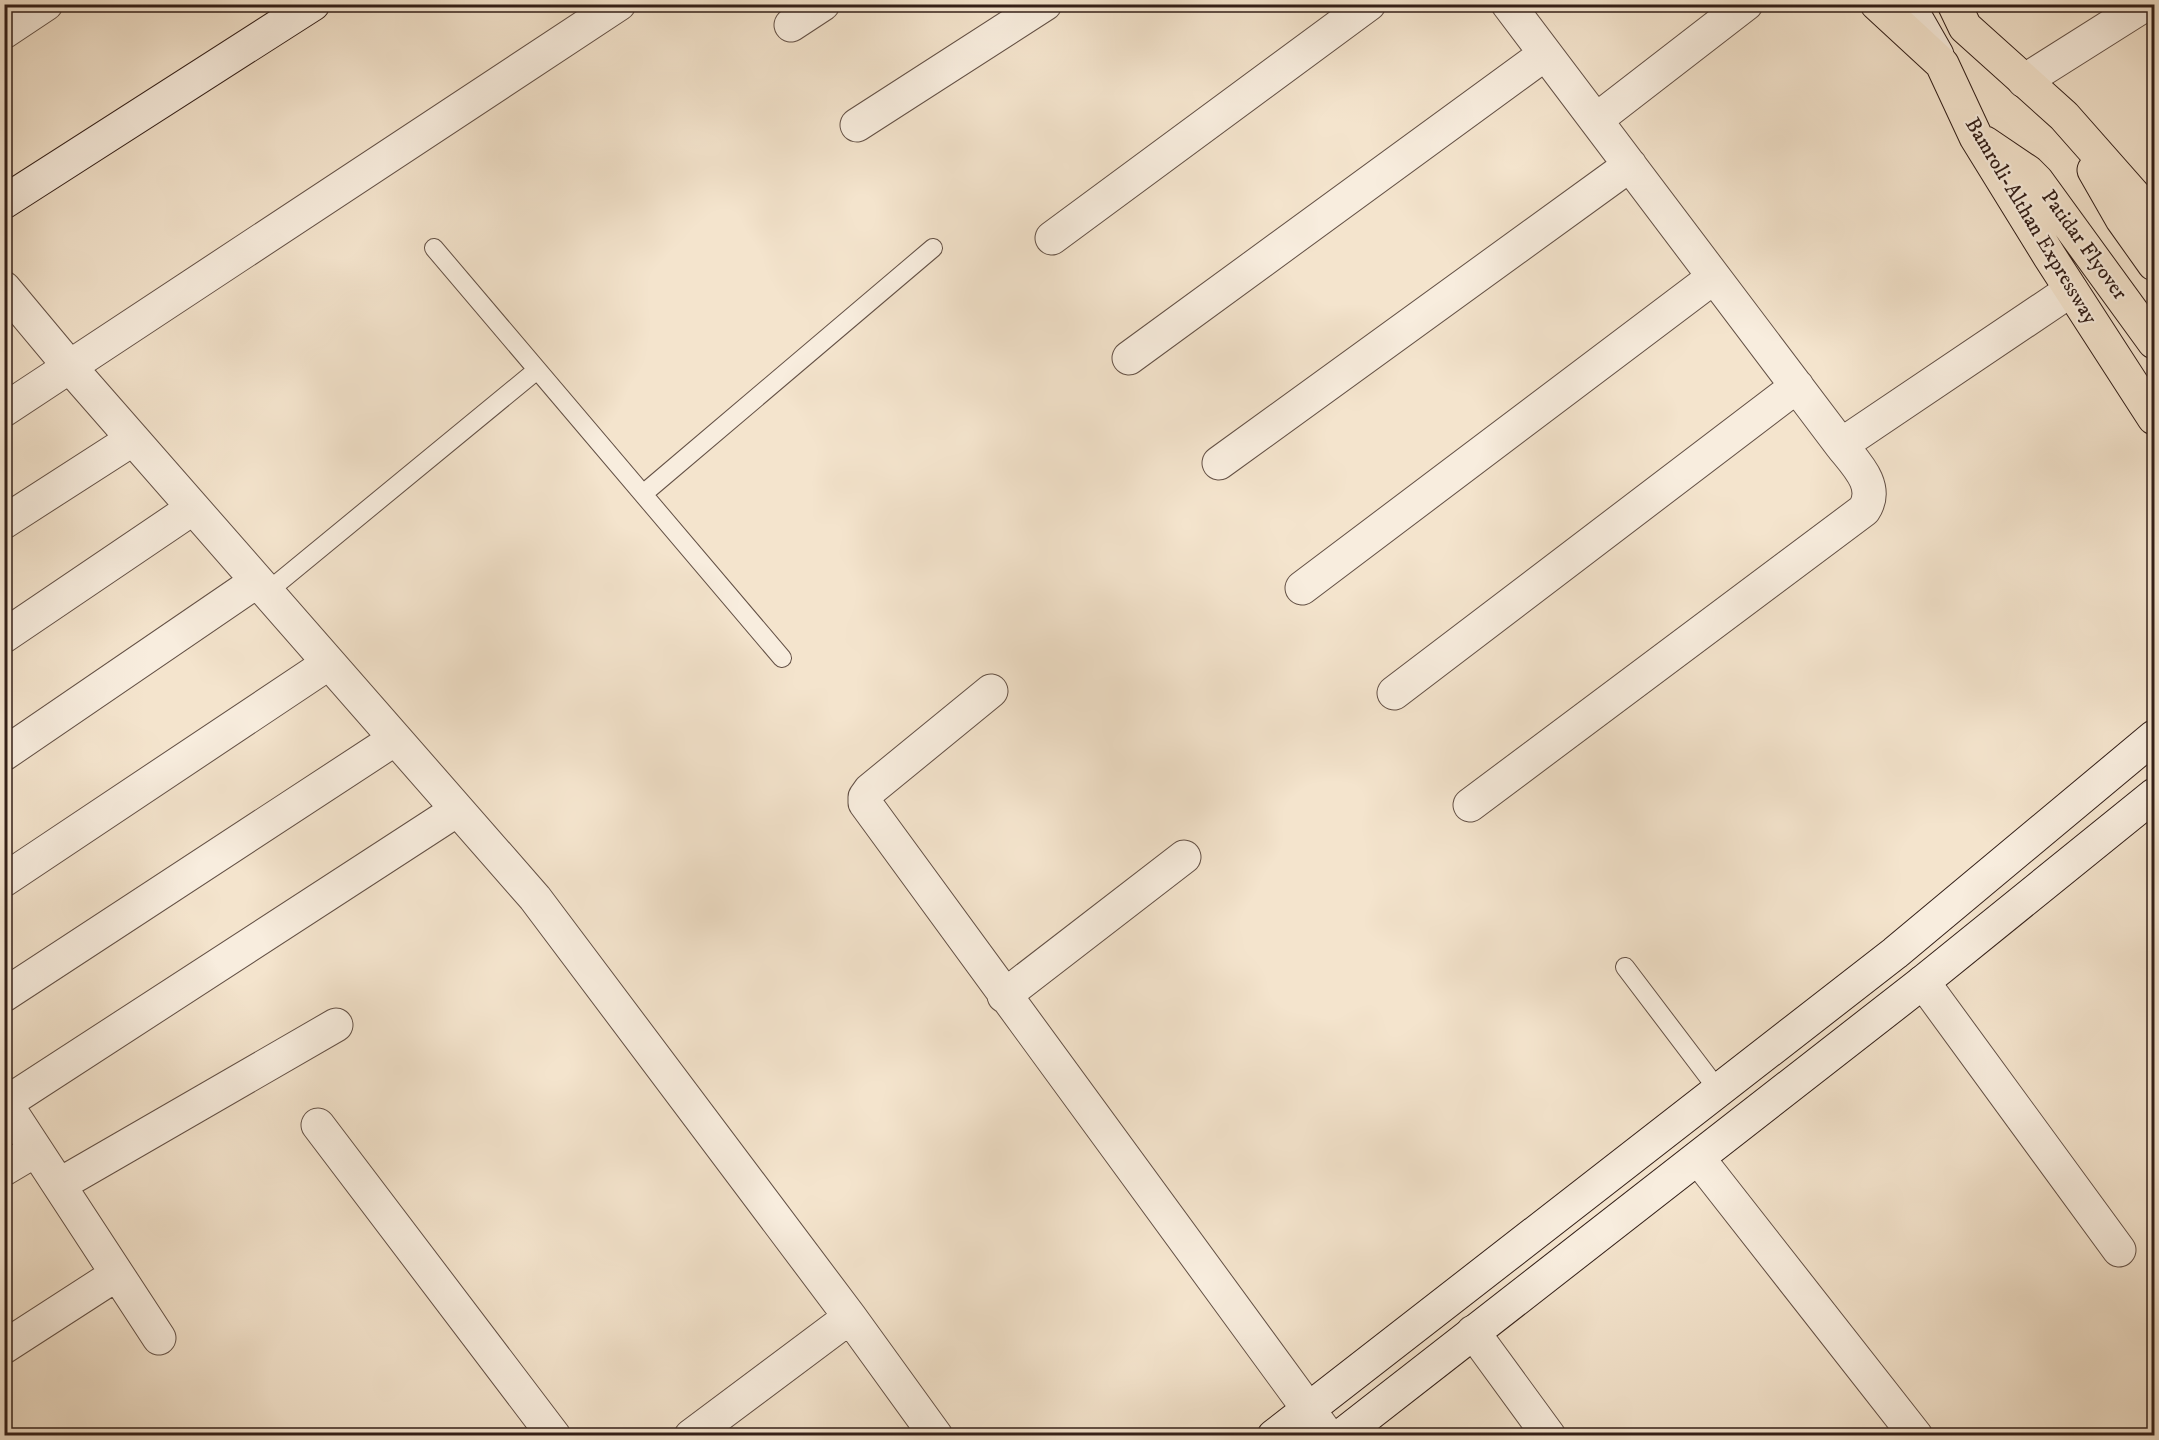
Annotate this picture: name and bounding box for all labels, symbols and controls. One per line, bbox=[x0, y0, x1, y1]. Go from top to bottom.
street label: Bamroli-Althan Expressway bbox=[1959, 113, 2104, 330]
street label: Patidar Flyover bbox=[2035, 185, 2133, 305]

